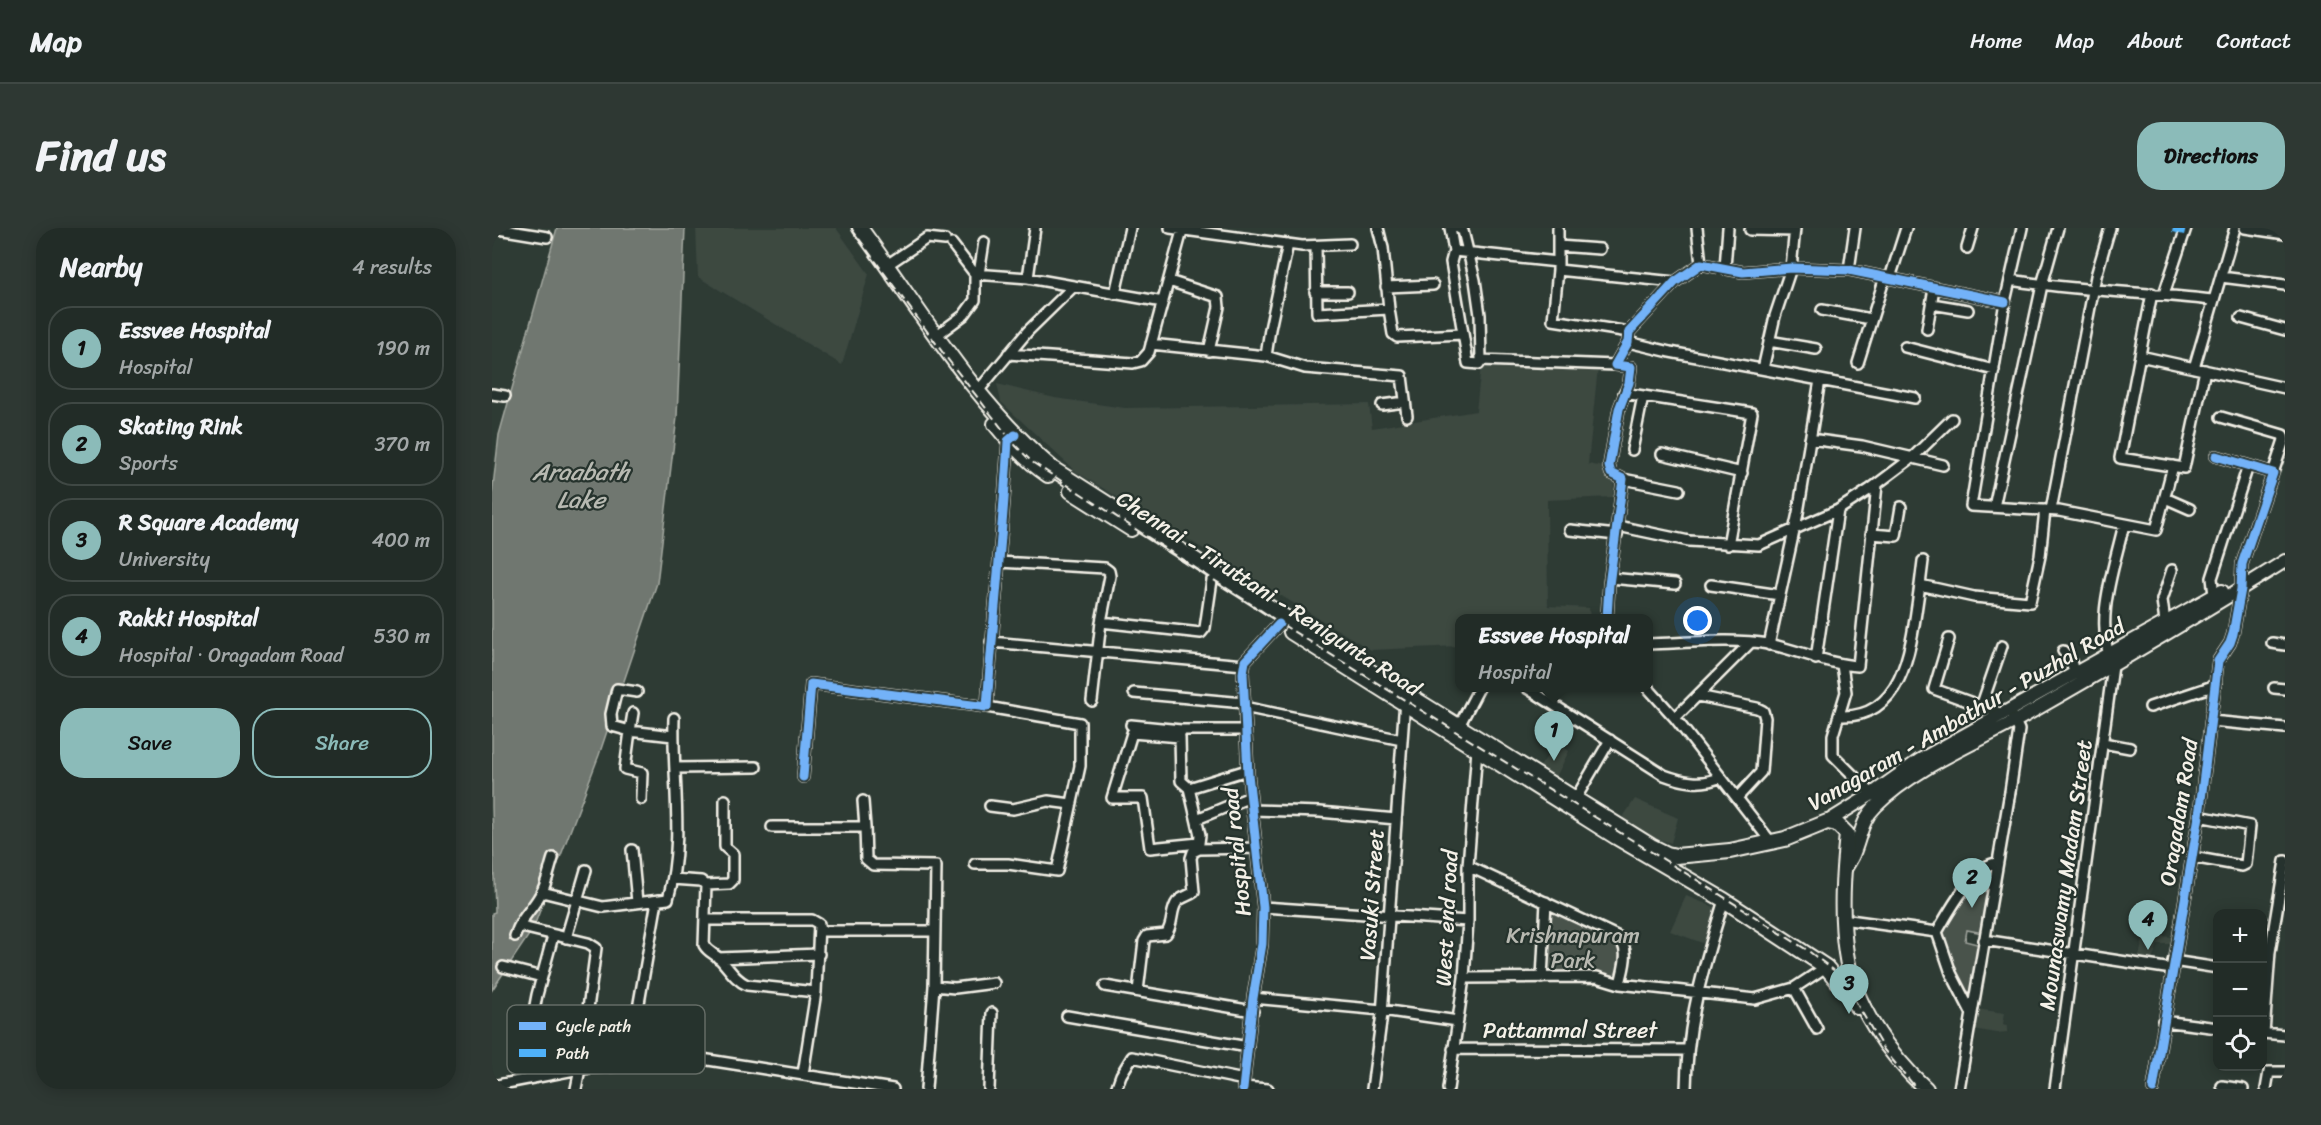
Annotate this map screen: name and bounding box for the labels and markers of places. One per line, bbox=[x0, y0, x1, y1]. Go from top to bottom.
pin: 1 bbox=[1534, 712, 1574, 761]
pin: 2 bbox=[1952, 858, 1992, 908]
pin: 4 bbox=[2128, 900, 2168, 950]
pin: 3 bbox=[1830, 964, 1868, 1014]

